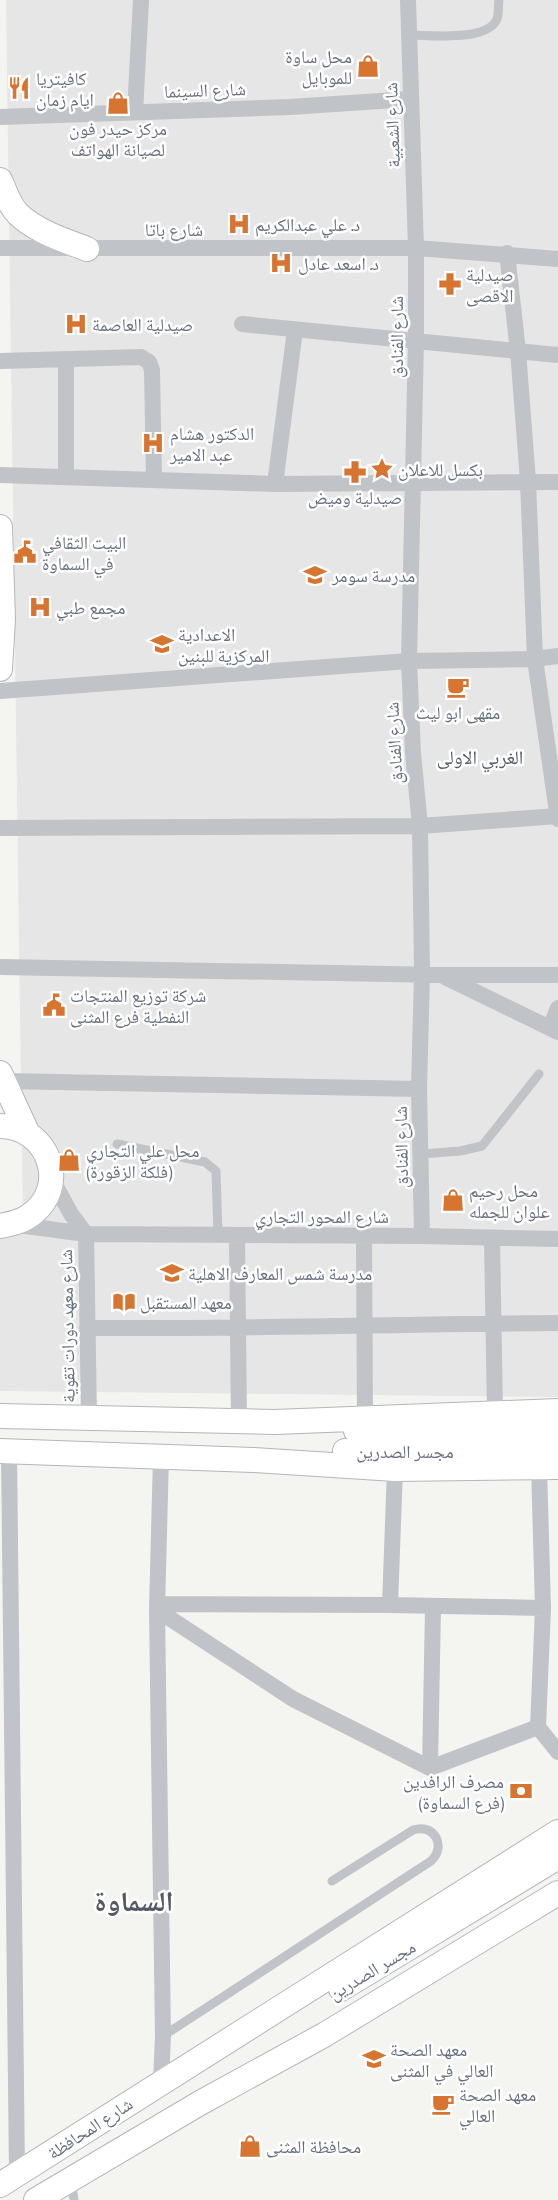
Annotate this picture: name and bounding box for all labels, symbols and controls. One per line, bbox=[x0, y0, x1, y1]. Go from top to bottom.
place label: محل ساوة للموبايل bbox=[285, 45, 352, 89]
shop icon: محل ساوة للموبايل bbox=[355, 53, 381, 79]
place label: كافيتريا ايام زمان bbox=[36, 67, 94, 112]
restaurant icon: كافيتريا ايام زمان bbox=[6, 75, 32, 101]
street label: شارع السينما bbox=[164, 77, 246, 103]
street label: شارع الشعبية bbox=[379, 82, 405, 168]
shop icon: مركز حيدر فون لصيانة الهواتف bbox=[105, 90, 131, 116]
place label: مركز حيدر فون لصيانة الهواتف bbox=[69, 117, 167, 161]
hospital icon: د. علي عبدالكريم bbox=[226, 211, 252, 237]
place label: د. علي عبدالكريم bbox=[255, 213, 360, 239]
street label: شارع باتا bbox=[145, 218, 203, 241]
hospital icon: د. اسعد عادل bbox=[268, 250, 294, 276]
place label: د. اسعد عادل bbox=[298, 252, 379, 275]
place label: صيدلية الاقصى bbox=[466, 263, 514, 307]
pharmacy icon: صيدلية الاقصى bbox=[437, 271, 463, 297]
street label: شارع الفنادق bbox=[385, 296, 408, 378]
hospital icon: صيدلية العاصمة bbox=[63, 311, 89, 337]
place label: صيدلية العاصمة bbox=[92, 313, 193, 336]
place label: الدكتور هشام عبد الامير bbox=[169, 422, 254, 466]
hospital icon: الدكتور هشام عبد الامير bbox=[140, 430, 166, 456]
place icon: بكسل للاعلان bbox=[369, 456, 395, 482]
place label: بكسل للاعلان bbox=[398, 458, 483, 481]
pharmacy icon: صيدلية وميض bbox=[342, 459, 368, 485]
place label: صيدلية وميض bbox=[308, 486, 402, 509]
place label: البيت الثقافي في السماوة bbox=[42, 531, 126, 578]
public building icon: البيت الثقافي في السماوة bbox=[12, 539, 38, 565]
school or university icon: مدرسة سومر bbox=[302, 562, 328, 588]
place label: مدرسة سومر bbox=[331, 564, 415, 587]
hospital icon: مجمع طبي bbox=[27, 594, 53, 620]
place label: مجمع طبي bbox=[56, 596, 126, 622]
place label: الاعدادية المركزية للبنين bbox=[178, 623, 269, 667]
school or university icon: الاعدادية المركزية للبنين bbox=[149, 631, 175, 657]
cafe icon: مقهى ابو ليث bbox=[445, 674, 471, 700]
street label: شارع الفنادق bbox=[380, 701, 408, 785]
place label: مقهى ابو ليث bbox=[416, 701, 500, 724]
district label: الغربي الاولى bbox=[437, 745, 523, 773]
place label: شركة توزيع المنتجات النفطية فرع المثنى bbox=[70, 984, 206, 1028]
public building icon: شركة توزيع المنتجات النفطية فرع المثنى bbox=[41, 992, 67, 1018]
street label: شارع الفنادق bbox=[389, 1106, 413, 1188]
place label: محل علي التجاري (فلكة الزقورة) bbox=[86, 1139, 200, 1183]
shop icon: محل علي التجاري (فلكة الزقورة) bbox=[56, 1147, 82, 1173]
place label: محل رحيم علوان للجمله bbox=[469, 1179, 550, 1223]
shop icon: محل رحيم علوان للجمله bbox=[440, 1187, 466, 1213]
street label: شارع المحور التجاري bbox=[255, 1205, 389, 1231]
street label: شارع معهد دورات تقوية bbox=[54, 1249, 80, 1403]
school or university icon: مدرسة شمس المعارف الاهلية bbox=[159, 1260, 185, 1286]
place label: مدرسة شمس المعارف الاهلية bbox=[188, 1262, 372, 1285]
library icon: معهد المستقبل bbox=[111, 1289, 137, 1315]
place label: معهد المستقبل bbox=[140, 1291, 232, 1314]
street label: مجسر الصدرين bbox=[356, 1440, 454, 1463]
place label: مصرف الرافدين (فرع السماوة) bbox=[403, 1770, 505, 1814]
bank icon: مصرف الرافدين (فرع السماوة) bbox=[508, 1778, 534, 1804]
district label: السماوة bbox=[95, 1882, 174, 1919]
street label: مجسر الصدرين bbox=[324, 1935, 420, 2005]
place label: معهد الصحة العالي في المثنى bbox=[390, 2038, 493, 2085]
school or university icon: معهد الصحة العالي في المثنى bbox=[361, 2046, 387, 2072]
place label: معهد الصحة العالي bbox=[459, 2083, 536, 2130]
cafe icon: معهد الصحة العالي bbox=[430, 2091, 456, 2117]
street label: شارع المحافظة bbox=[43, 2092, 137, 2164]
shop icon: محافظة المثنى bbox=[237, 2133, 263, 2159]
place label: محافظة المثنى bbox=[266, 2135, 361, 2158]

